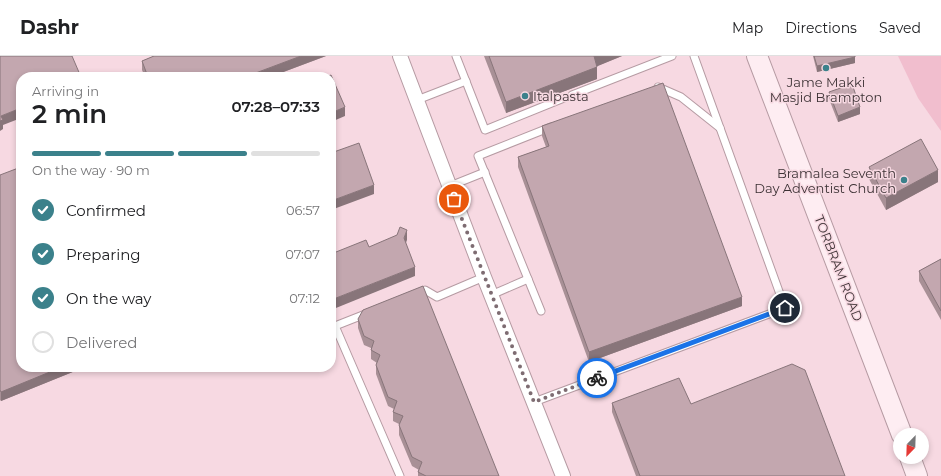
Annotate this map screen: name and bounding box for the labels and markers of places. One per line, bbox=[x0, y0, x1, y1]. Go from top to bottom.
marker: Jame Makki Masjid Brampton bbox=[821, 63, 831, 73]
place label: Jame Makki Masjid Brampton bbox=[770, 74, 882, 105]
place label: Italpasta bbox=[533, 88, 589, 104]
marker: Italpasta bbox=[520, 91, 530, 101]
place label: Bramalea Seventh Day Adventist Church bbox=[754, 165, 896, 196]
marker: Bramalea Seventh Day Adventist Church bbox=[899, 175, 909, 185]
pin bbox=[437, 182, 471, 216]
pin bbox=[768, 291, 802, 325]

